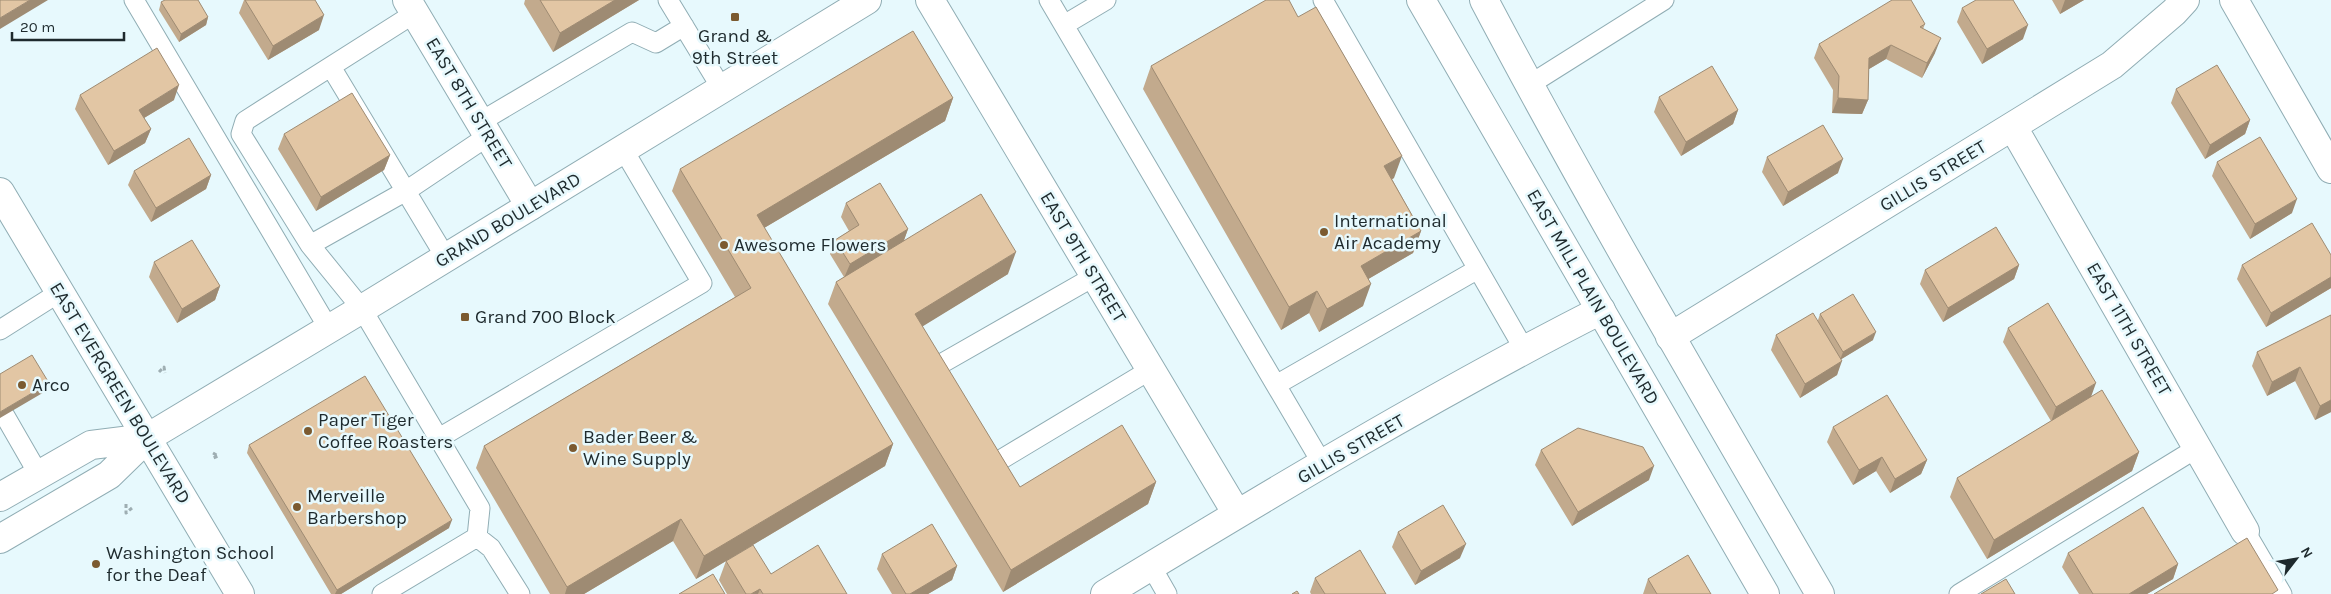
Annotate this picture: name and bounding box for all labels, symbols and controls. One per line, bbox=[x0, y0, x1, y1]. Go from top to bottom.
scale bar bbox=[12, 10, 125, 42]
marker: Grand & 9th Street bbox=[729, 11, 741, 23]
text: 20 m bbox=[20, 18, 55, 36]
place label: Grand & 9th Street bbox=[692, 25, 778, 69]
street label: EAST 8TH STREET bbox=[421, 33, 517, 173]
street label: GILLIS STREET bbox=[1876, 135, 1991, 216]
street label: GRAND BOULEVARD bbox=[431, 168, 585, 272]
street label: EAST MILL PLAIN BOULEVARD bbox=[1522, 185, 1664, 409]
street label: EAST 9TH STREET bbox=[1035, 188, 1131, 327]
place label: International Air Academy bbox=[1334, 210, 1447, 254]
marker: International Air Academy bbox=[1318, 226, 1330, 238]
place label: Awesome Flowers bbox=[734, 234, 886, 256]
marker: Awesome Flowers bbox=[718, 239, 730, 251]
street label: EAST 11TH STREET bbox=[2082, 259, 2176, 400]
street label: EAST EVERGREEN BOULEVARD bbox=[45, 278, 195, 508]
place label: Grand 700 Block bbox=[475, 306, 616, 328]
marker: Grand 700 Block bbox=[459, 311, 471, 323]
place label: Arco bbox=[32, 374, 70, 396]
marker: Arco bbox=[16, 379, 28, 391]
place label: Paper Tiger Coffee Roasters bbox=[318, 409, 453, 453]
street label: GILLIS STREET bbox=[1293, 409, 1409, 489]
marker: Paper Tiger Coffee Roasters bbox=[302, 425, 314, 437]
place label: Bader Beer & Wine Supply bbox=[583, 426, 698, 470]
marker: Bader Beer & Wine Supply bbox=[567, 442, 579, 454]
place label: Merveille Barbershop bbox=[307, 485, 407, 529]
marker: Merveille Barbershop bbox=[291, 501, 303, 513]
north arrow bbox=[2271, 534, 2321, 584]
place label: Washington School for the Deaf bbox=[106, 542, 275, 586]
text: N bbox=[2297, 544, 2317, 561]
marker: Washington School for the Deaf bbox=[90, 558, 102, 570]

